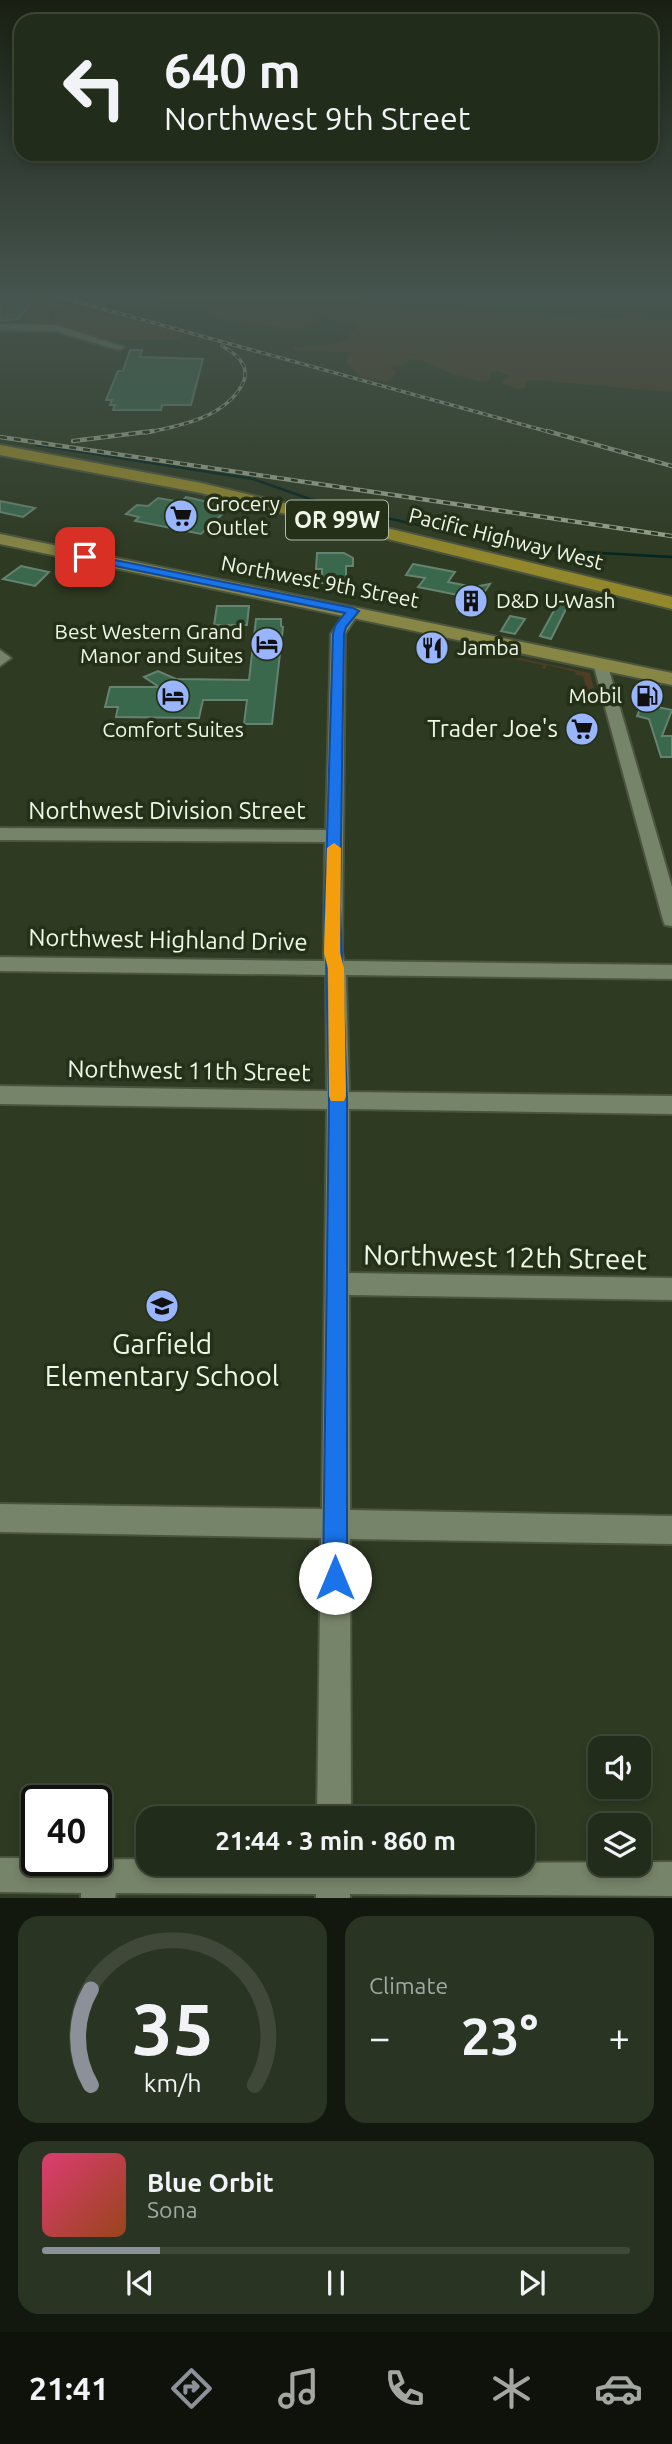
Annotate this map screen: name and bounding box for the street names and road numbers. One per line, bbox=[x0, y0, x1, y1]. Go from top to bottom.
road number: OR 99W bbox=[286, 500, 388, 540]
street label: Pacific Highway West bbox=[407, 502, 606, 574]
street label: Northwest 9th Street bbox=[219, 550, 421, 612]
street label: Northwest Division Street bbox=[28, 797, 306, 824]
street label: Northwest Highland Drive bbox=[28, 924, 308, 955]
street label: Northwest 11th Street bbox=[67, 1055, 311, 1086]
street label: Northwest 12th Street bbox=[363, 1239, 647, 1274]

